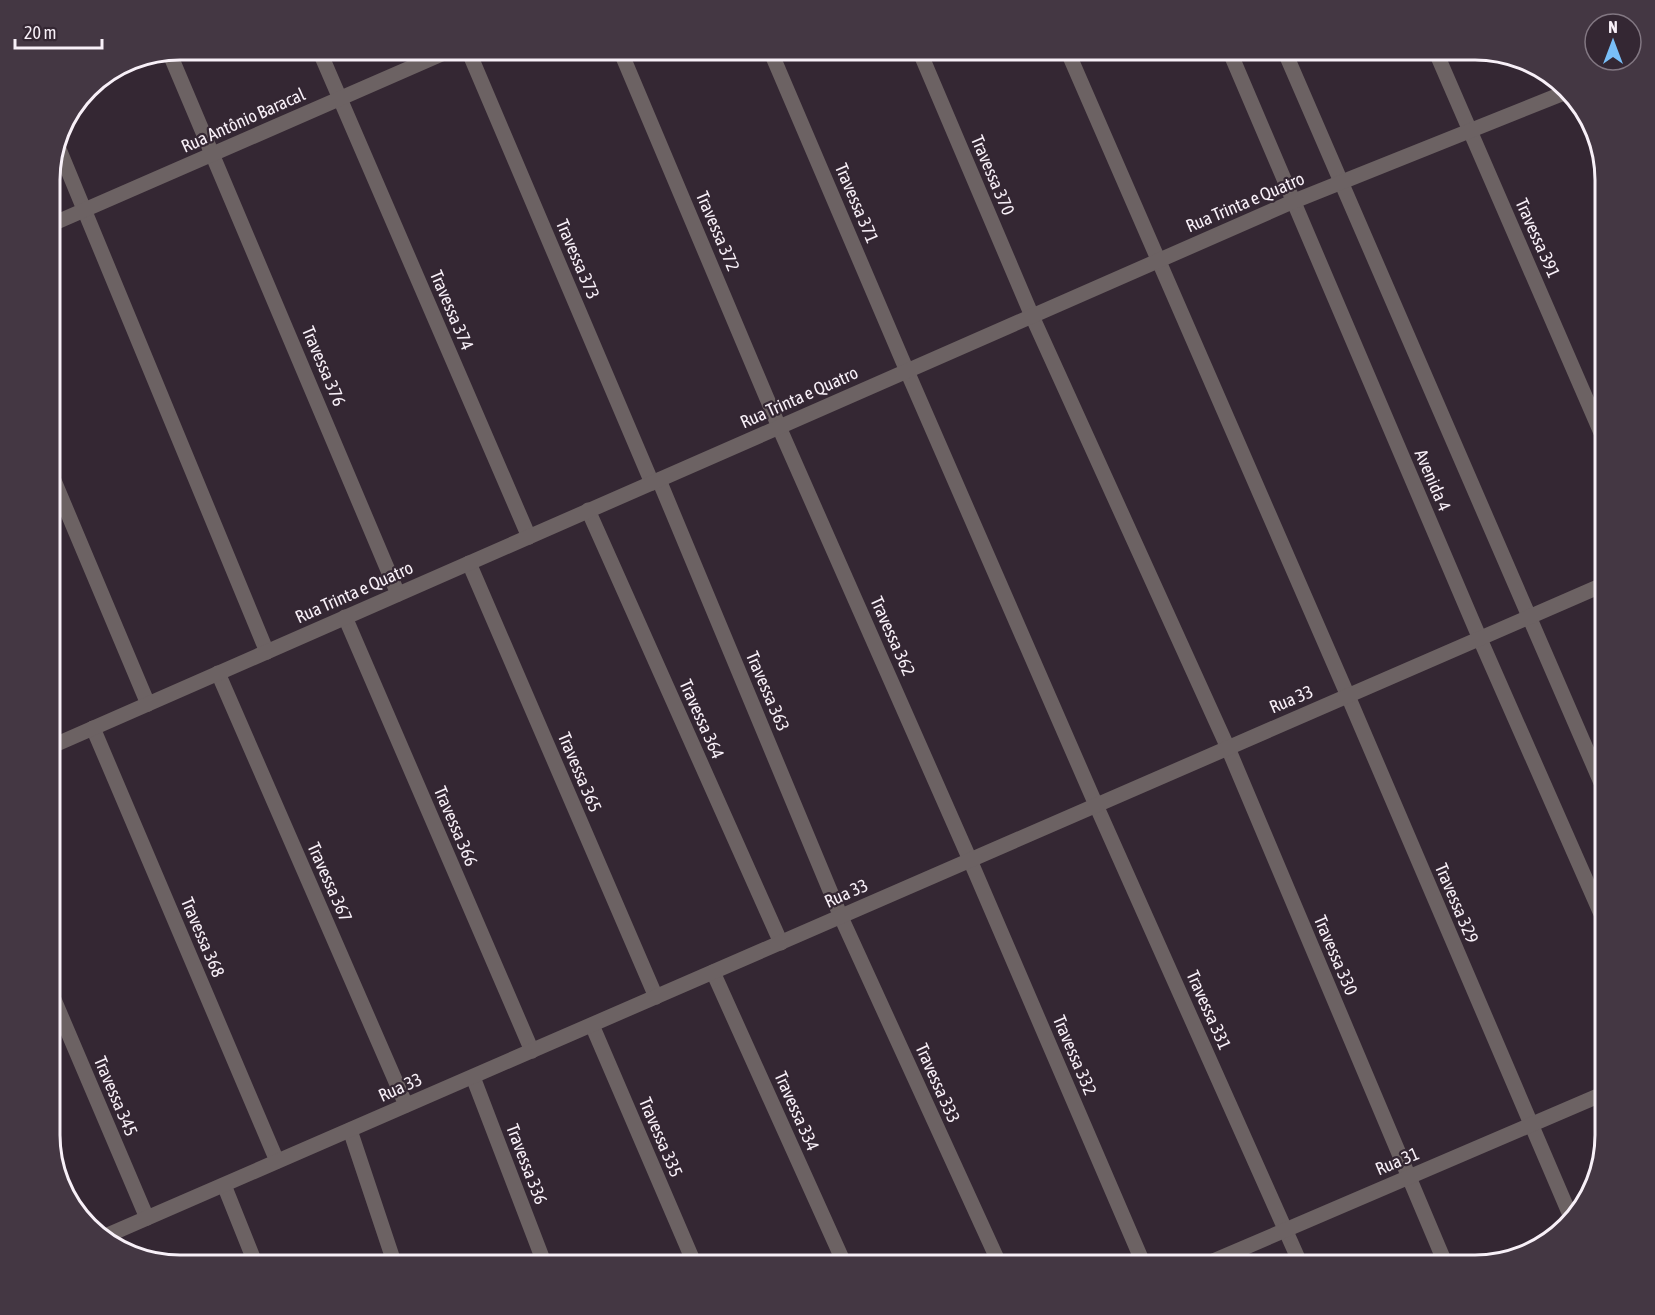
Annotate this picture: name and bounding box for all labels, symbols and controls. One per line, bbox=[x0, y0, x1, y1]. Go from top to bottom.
scale bar bbox=[15, 12, 102, 50]
north arrow bbox=[1583, 12, 1643, 72]
text: N bbox=[1608, 18, 1618, 36]
text: 20 m bbox=[24, 22, 56, 43]
street label: Rua Antônio Baracal bbox=[178, 83, 308, 157]
street label: Travessa 370 bbox=[967, 132, 1019, 218]
street label: Travessa 371 bbox=[831, 160, 883, 246]
street label: Rua Trinta e Quatro bbox=[1183, 168, 1307, 236]
street label: Travessa 372 bbox=[692, 188, 744, 274]
street label: Travessa 391 bbox=[1511, 195, 1565, 281]
street label: Travessa 373 bbox=[552, 216, 604, 302]
street label: Travessa 374 bbox=[426, 267, 478, 353]
street label: Travessa 376 bbox=[298, 323, 350, 409]
street label: Rua Trinta e Quatro bbox=[737, 362, 861, 432]
street label: Avenida 4 bbox=[1411, 446, 1455, 514]
street label: Rua Trinta e Quatro bbox=[292, 557, 416, 627]
street label: Travessa 362 bbox=[866, 593, 920, 679]
street label: Travessa 363 bbox=[742, 648, 794, 734]
street label: Travessa 364 bbox=[675, 676, 729, 762]
street label: Rua 33 bbox=[1266, 680, 1316, 718]
street label: Travessa 365 bbox=[554, 729, 606, 815]
street label: Travessa 366 bbox=[430, 783, 482, 869]
street label: Travessa 367 bbox=[303, 839, 357, 925]
street label: Travessa 329 bbox=[1431, 860, 1483, 946]
street label: Rua 33 bbox=[821, 874, 871, 912]
street label: Travessa 368 bbox=[177, 894, 229, 980]
street label: Travessa 330 bbox=[1310, 912, 1362, 998]
street label: Travessa 331 bbox=[1182, 967, 1236, 1053]
street label: Travessa 332 bbox=[1049, 1012, 1101, 1098]
street label: Travessa 333 bbox=[911, 1040, 965, 1126]
street label: Travessa 345 bbox=[90, 1053, 142, 1139]
street label: Rua 33 bbox=[375, 1068, 425, 1106]
street label: Travessa 334 bbox=[770, 1068, 824, 1154]
street label: Travessa 335 bbox=[635, 1094, 687, 1180]
street label: Travessa 336 bbox=[502, 1121, 552, 1207]
street label: Rua 31 bbox=[1372, 1142, 1422, 1180]

